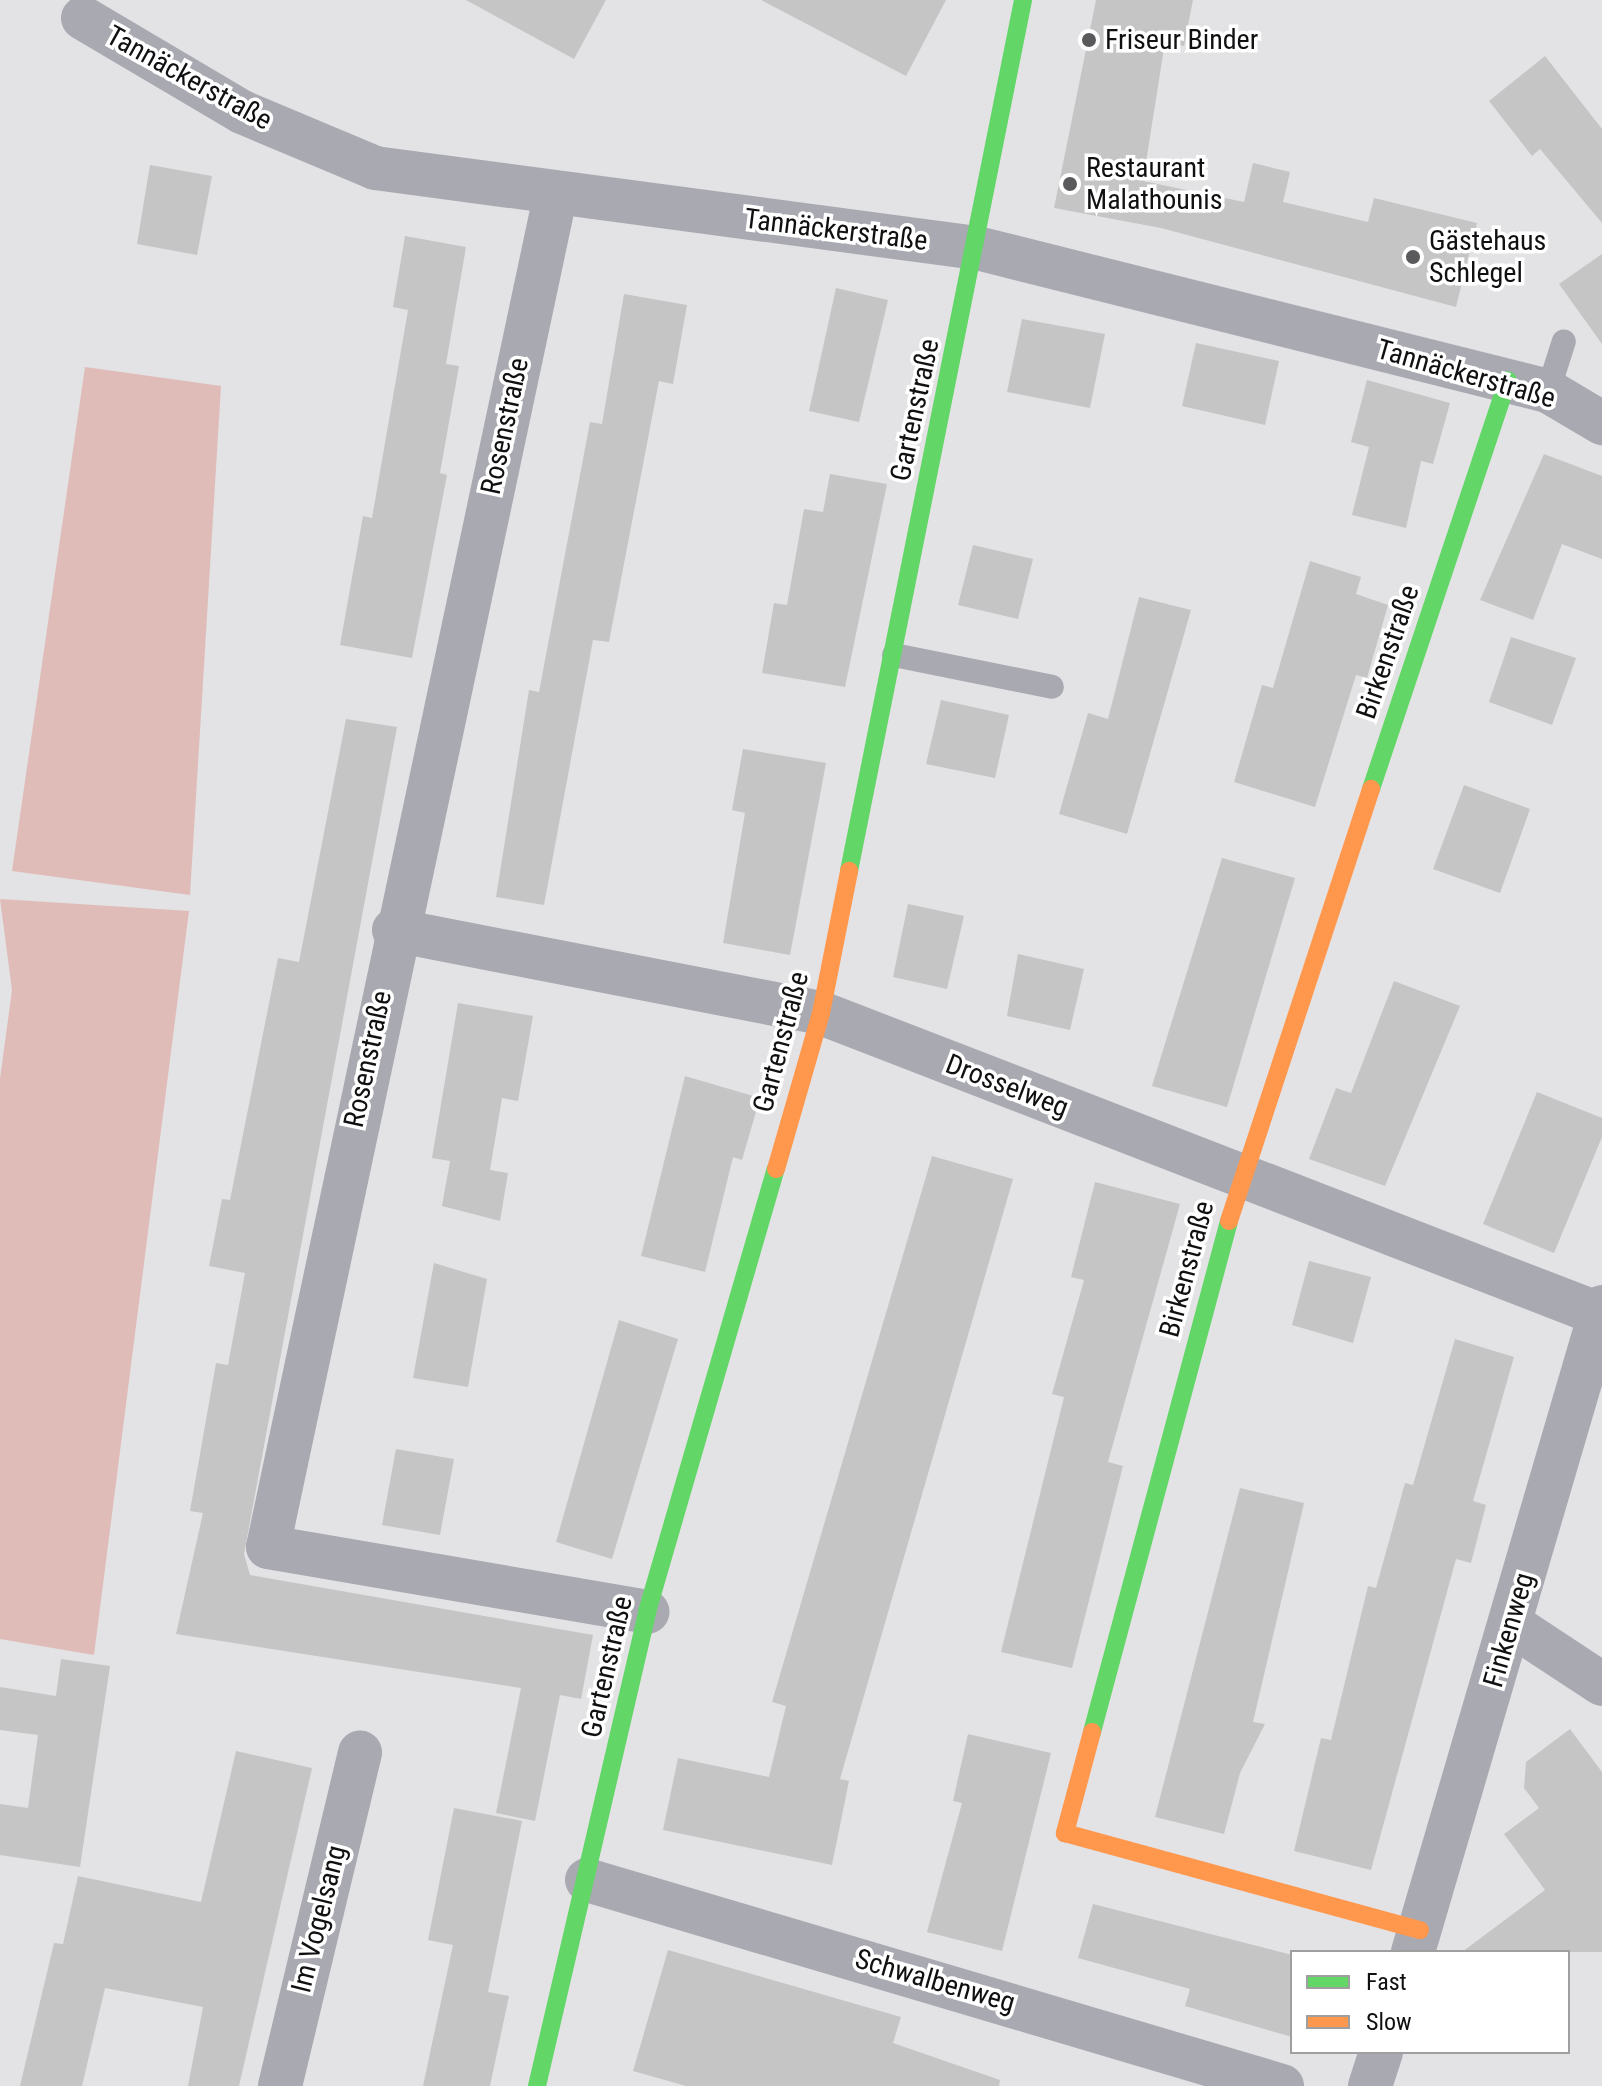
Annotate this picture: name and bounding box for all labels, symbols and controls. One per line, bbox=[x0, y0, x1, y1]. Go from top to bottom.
street label: Tannäckerstraße bbox=[100, 19, 278, 137]
place label: Friseur Binder bbox=[1105, 23, 1258, 57]
marker: Friseur Binder bbox=[1080, 31, 1098, 49]
place label: Restaurant Malathounis bbox=[1086, 151, 1223, 217]
marker: Restaurant Malathounis bbox=[1061, 175, 1079, 193]
street label: Tannäckerstraße bbox=[743, 202, 929, 258]
place label: Gästehaus Schlegel bbox=[1429, 224, 1546, 290]
marker: Gästehaus Schlegel bbox=[1404, 248, 1422, 266]
street label: Tannäckerstraße bbox=[1373, 332, 1559, 416]
street label: Gartenstraße bbox=[884, 336, 946, 484]
street label: Rosenstraße bbox=[474, 355, 536, 497]
street label: Birkenstraße bbox=[1349, 581, 1427, 723]
street label: Gartenstraße bbox=[746, 968, 816, 1116]
street label: Rosenstraße bbox=[337, 988, 399, 1130]
street label: Drosselweg bbox=[941, 1047, 1073, 1125]
street label: Birkenstraße bbox=[1153, 1197, 1221, 1341]
street label: Finkenweg bbox=[1477, 1569, 1541, 1691]
street label: Gartenstraße bbox=[574, 1593, 640, 1741]
street label: Im Vogelsang bbox=[284, 1842, 354, 1996]
street label: Schwalbenweg bbox=[851, 1942, 1019, 2020]
legend bbox=[1290, 1950, 1570, 2054]
text: Fast bbox=[1366, 1968, 1407, 1996]
text: Slow bbox=[1366, 2008, 1412, 2036]

